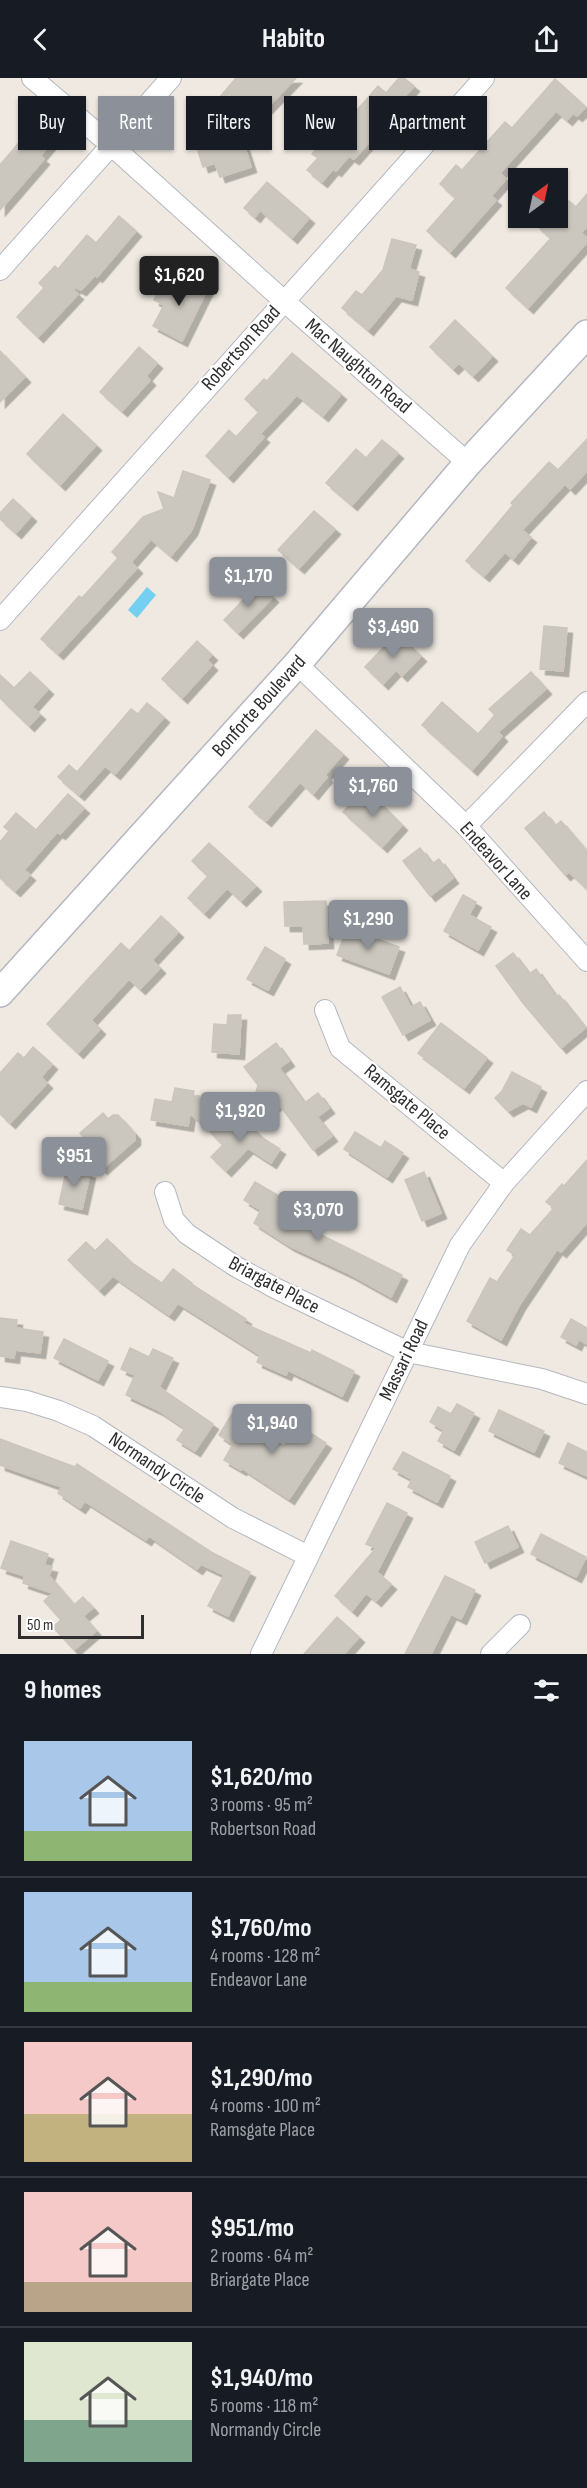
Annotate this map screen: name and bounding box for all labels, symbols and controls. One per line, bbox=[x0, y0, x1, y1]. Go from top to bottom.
icon: back bbox=[24, 23, 57, 56]
text: Habito bbox=[262, 23, 325, 55]
icon: share bbox=[530, 23, 563, 56]
chip: Buy bbox=[18, 96, 86, 150]
chip: Rent bbox=[98, 96, 174, 150]
chip: Filters bbox=[186, 96, 272, 150]
chip: New bbox=[284, 96, 357, 150]
chip: Apartment bbox=[369, 96, 487, 150]
north arrow bbox=[508, 168, 568, 228]
map controls bbox=[508, 168, 568, 228]
pin: $1,620 bbox=[130, 256, 228, 307]
text: $1,620 bbox=[154, 263, 204, 287]
street label: Robertson Road bbox=[197, 301, 285, 395]
street label: Mac Naughton Road bbox=[300, 313, 416, 419]
pin: $1,170 bbox=[199, 557, 297, 608]
text: $1,170 bbox=[223, 564, 273, 588]
pin: $3,490 bbox=[344, 608, 442, 659]
text: $3,490 bbox=[367, 615, 419, 639]
street label: Bonforte Boulevard bbox=[207, 650, 311, 762]
pin: $1,760 bbox=[324, 767, 422, 818]
text: $1,760 bbox=[348, 774, 398, 798]
street label: Endeavor Lane bbox=[455, 817, 537, 905]
pin: $1,290 bbox=[319, 900, 417, 951]
text: $1,290 bbox=[343, 907, 393, 931]
street label: Ramsgate Place bbox=[359, 1059, 455, 1145]
pin: $1,920 bbox=[191, 1092, 289, 1143]
text: $1,920 bbox=[215, 1099, 265, 1123]
pin: $951 bbox=[38, 1137, 110, 1188]
text: $951 bbox=[56, 1144, 92, 1168]
pin: $3,070 bbox=[269, 1191, 367, 1242]
text: $3,070 bbox=[292, 1198, 344, 1222]
street label: Briargate Place bbox=[224, 1251, 324, 1319]
street label: Massari Road bbox=[374, 1316, 434, 1404]
pin: $1,940 bbox=[223, 1404, 321, 1455]
text: $1,940 bbox=[246, 1411, 298, 1435]
street label: Normandy Circle bbox=[104, 1427, 210, 1509]
scale bar bbox=[18, 1612, 144, 1640]
text: 50 m bbox=[27, 1616, 53, 1635]
icon: filters bbox=[530, 1674, 563, 1707]
text: 9 homes bbox=[24, 1675, 102, 1706]
text: $1,620/mo bbox=[210, 1762, 313, 1793]
icon: home bbox=[72, 1765, 144, 1837]
text: 3 rooms · 95 m² bbox=[210, 1793, 313, 1817]
text: Robertson Road bbox=[210, 1817, 316, 1841]
text: $1,760/mo bbox=[210, 1913, 312, 1944]
icon: home bbox=[72, 1916, 144, 1988]
text: 4 rooms · 128 m² bbox=[210, 1944, 320, 1968]
text: Endeavor Lane bbox=[210, 1968, 307, 1992]
text: $1,290/mo bbox=[210, 2063, 313, 2094]
icon: home bbox=[72, 2066, 144, 2138]
text: 4 rooms · 100 m² bbox=[210, 2094, 321, 2118]
text: Ramsgate Place bbox=[210, 2118, 315, 2142]
text: $951/mo bbox=[210, 2213, 294, 2244]
icon: home bbox=[72, 2216, 144, 2288]
text: 2 rooms · 64 m² bbox=[210, 2244, 314, 2268]
text: Briargate Place bbox=[210, 2268, 310, 2292]
text: $1,940/mo bbox=[210, 2363, 313, 2394]
icon: home bbox=[72, 2366, 144, 2438]
text: 5 rooms · 118 m² bbox=[210, 2394, 319, 2418]
text: Normandy Circle bbox=[210, 2418, 321, 2442]

